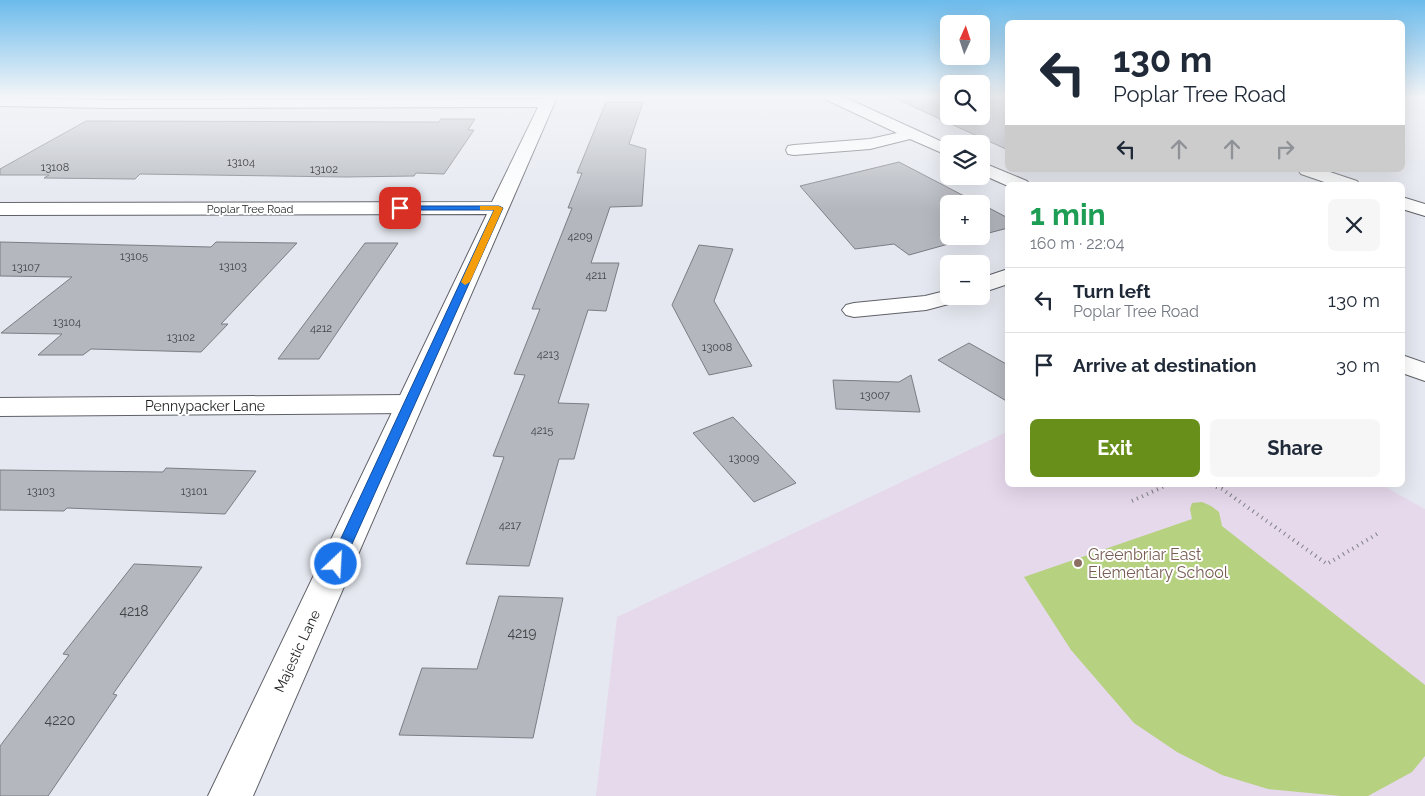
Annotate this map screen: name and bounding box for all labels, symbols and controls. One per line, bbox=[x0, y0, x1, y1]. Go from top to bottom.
north arrow bbox=[940, 15, 990, 65]
map controls bbox=[940, 15, 990, 305]
text: 130 m bbox=[1113, 39, 1212, 80]
icon: left bbox=[1030, 40, 1095, 105]
button: search bbox=[940, 75, 990, 125]
text: Poplar Tree Road bbox=[1113, 81, 1286, 107]
button: layers bbox=[940, 135, 990, 185]
icon: left bbox=[1112, 135, 1140, 163]
icon: ahead bbox=[1165, 135, 1193, 163]
icon: ahead bbox=[1218, 135, 1246, 163]
icon: right bbox=[1271, 135, 1299, 163]
house number: 13104 bbox=[227, 156, 255, 169]
house number: 13108 bbox=[41, 161, 69, 174]
house number: 13102 bbox=[310, 163, 338, 176]
pin bbox=[379, 187, 421, 229]
icon: arrive bbox=[386, 194, 414, 222]
button: + bbox=[940, 195, 990, 245]
text: 1 min bbox=[1030, 197, 1106, 232]
button: close bbox=[1328, 199, 1380, 251]
street label: Poplar Tree Road bbox=[207, 203, 293, 216]
house number: 4209 bbox=[568, 230, 592, 243]
text: 160 m · 22:04 bbox=[1030, 234, 1124, 253]
house number: 13105 bbox=[120, 250, 148, 263]
button: − bbox=[940, 255, 990, 305]
house number: 13103 bbox=[219, 260, 247, 273]
house number: 13107 bbox=[12, 261, 40, 274]
house number: 4211 bbox=[585, 269, 607, 282]
text: Turn left bbox=[1073, 280, 1150, 302]
icon: left bbox=[1030, 286, 1058, 314]
text: 130 m bbox=[1328, 289, 1380, 311]
text: Poplar Tree Road bbox=[1073, 302, 1199, 321]
house number: 13104 bbox=[53, 316, 81, 329]
house number: 4212 bbox=[310, 322, 332, 335]
house number: 13102 bbox=[167, 331, 195, 344]
house number: 13008 bbox=[702, 341, 732, 354]
house number: 4213 bbox=[537, 348, 559, 361]
icon: arrive bbox=[1030, 351, 1058, 379]
text: Arrive at destination bbox=[1073, 354, 1257, 376]
text: 30 m bbox=[1336, 354, 1380, 376]
house number: 13007 bbox=[860, 389, 890, 402]
street label: Pennypacker Lane bbox=[145, 398, 265, 414]
button: Exit bbox=[1030, 419, 1200, 477]
button: Share bbox=[1210, 419, 1380, 477]
house number: 4215 bbox=[531, 424, 553, 437]
house number: 13009 bbox=[729, 452, 759, 465]
house number: 13103 bbox=[27, 485, 55, 498]
house number: 13101 bbox=[181, 485, 208, 498]
house number: 4217 bbox=[499, 519, 521, 532]
position arrow bbox=[309, 537, 361, 589]
place label: Greenbriar East Elementary School bbox=[1088, 545, 1229, 582]
marker: Greenbriar East Elementary School bbox=[1072, 557, 1084, 569]
house number: 4218 bbox=[119, 603, 149, 619]
street label: Majestic Lane bbox=[271, 607, 323, 695]
house number: 4219 bbox=[507, 625, 537, 641]
house number: 4220 bbox=[45, 712, 75, 728]

